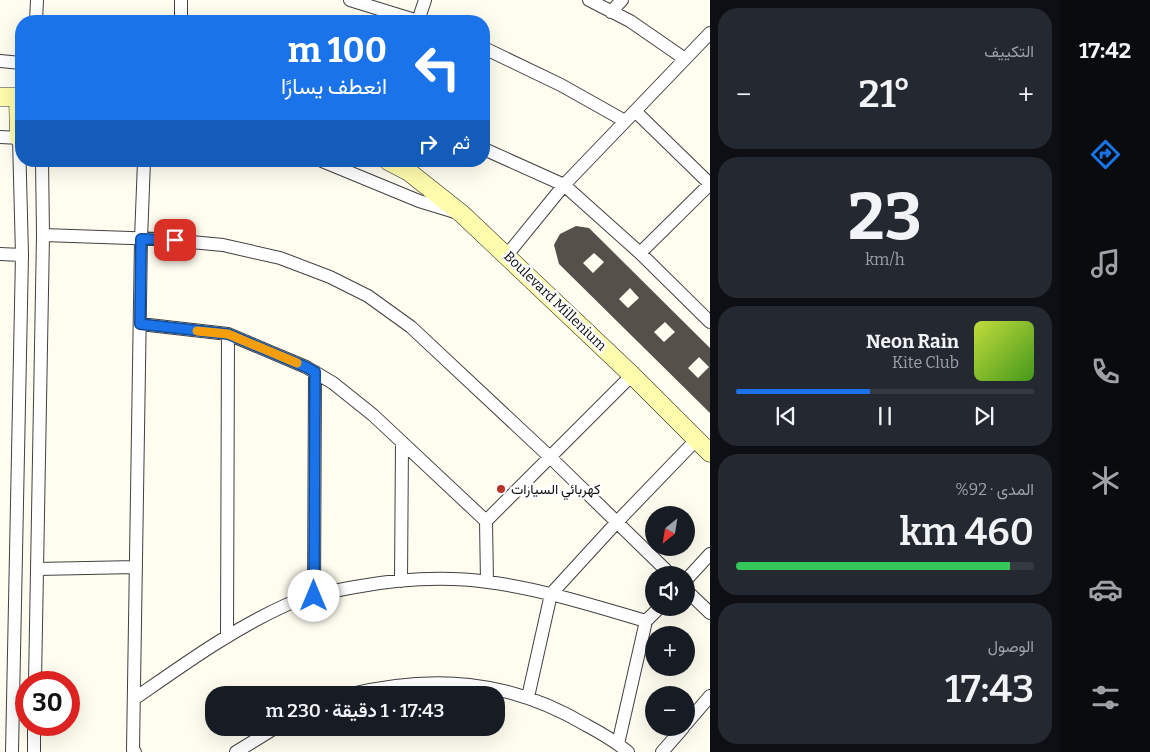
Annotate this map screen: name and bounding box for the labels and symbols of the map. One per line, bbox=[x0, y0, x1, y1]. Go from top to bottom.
pin bbox=[154, 219, 196, 261]
street label: Boulevard Millenium bbox=[500, 248, 610, 355]
place label: كهربائي السيارات bbox=[511, 481, 600, 501]
marker: كهربائي السيارات bbox=[495, 483, 507, 495]
north arrow bbox=[645, 506, 695, 556]
position arrow bbox=[287, 569, 339, 621]
speed limit sign: 30 bbox=[15, 671, 80, 736]

